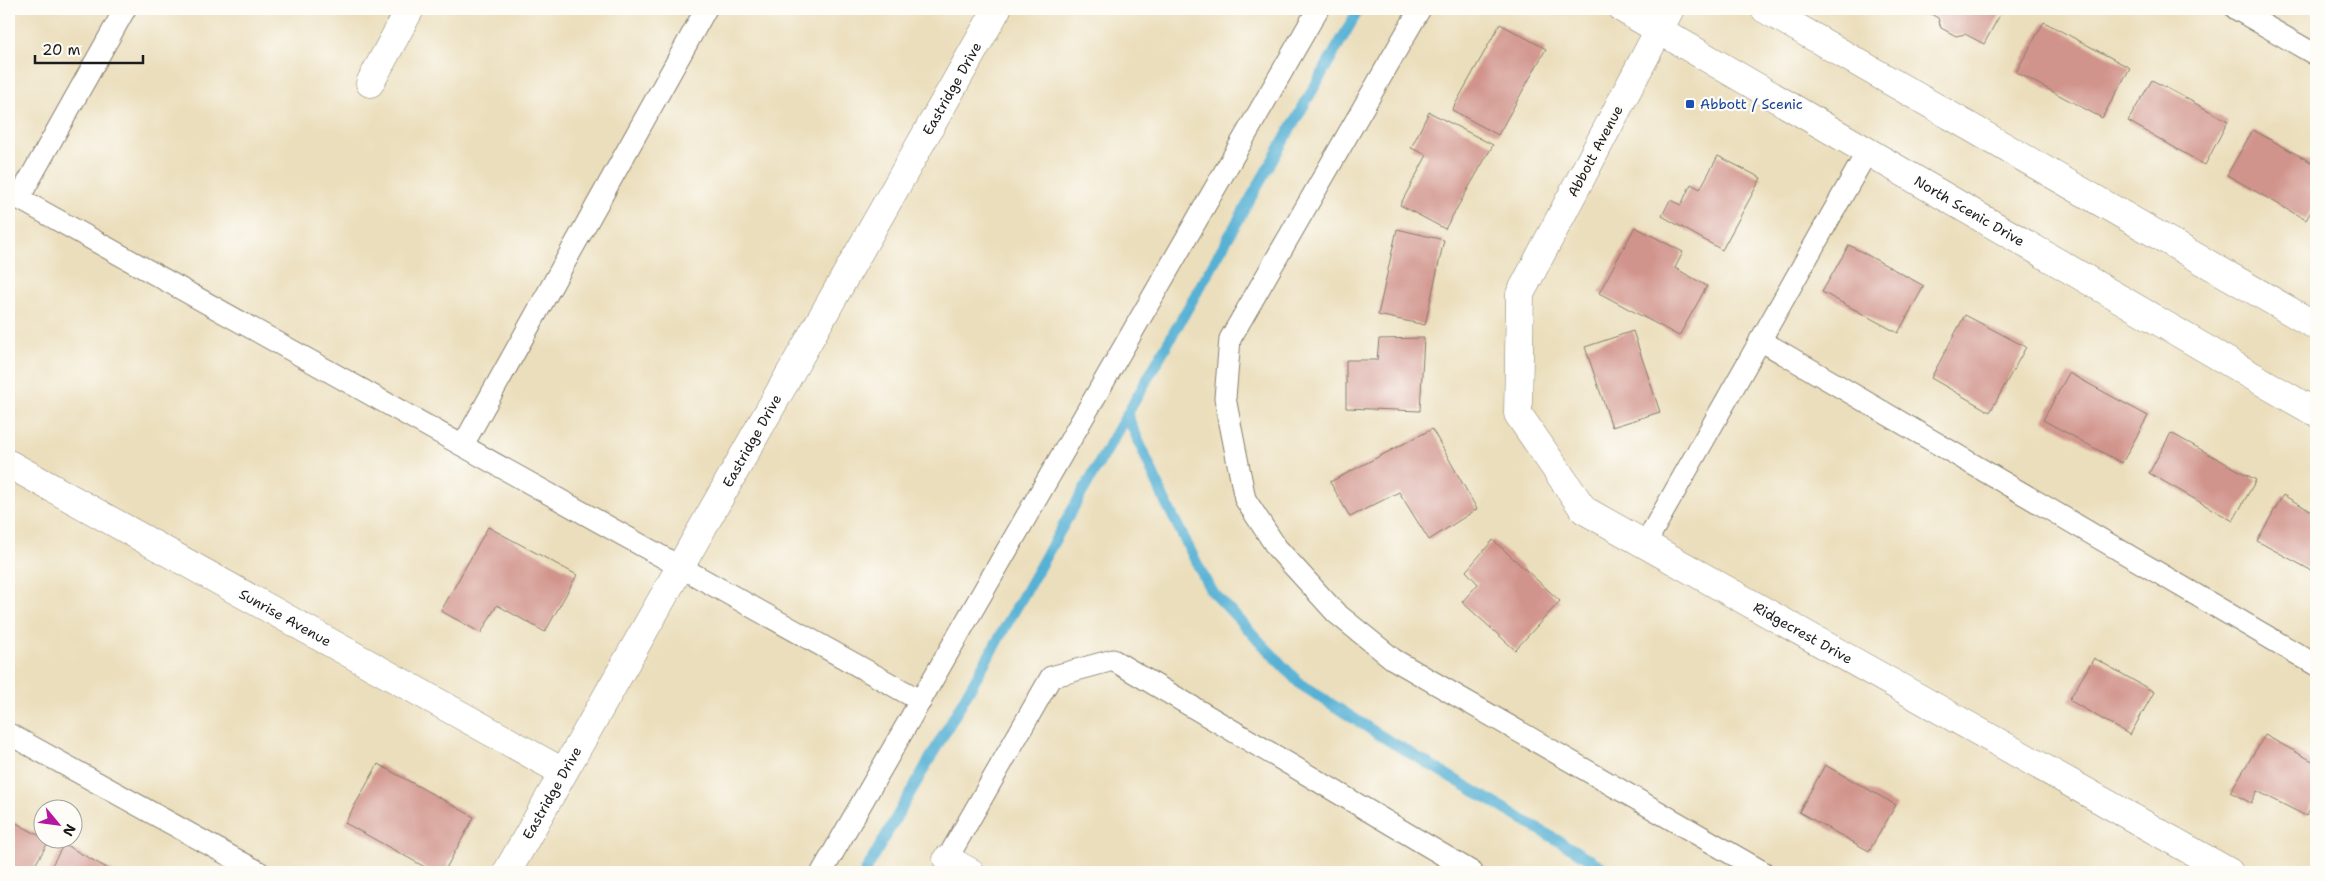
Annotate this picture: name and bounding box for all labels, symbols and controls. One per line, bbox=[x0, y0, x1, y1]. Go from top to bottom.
scale bar bbox=[35, 32, 142, 64]
street label: Eastridge Drive bbox=[918, 39, 985, 138]
text: 20 m bbox=[42, 40, 81, 60]
place label: Abbott / Scenic bbox=[1700, 95, 1803, 113]
marker: Abbott / Scenic bbox=[1684, 98, 1696, 110]
street label: Abbott Avenue bbox=[1563, 102, 1627, 200]
street label: North Scenic Drive bbox=[1911, 172, 2028, 250]
street label: Eastridge Drive bbox=[718, 391, 785, 490]
street label: Sunrise Avenue bbox=[236, 585, 334, 650]
street label: Ridgecrest Drive bbox=[1750, 598, 1856, 668]
street label: Eastridge Drive bbox=[518, 743, 585, 843]
north arrow bbox=[32, 798, 82, 848]
text: N bbox=[59, 821, 80, 840]

